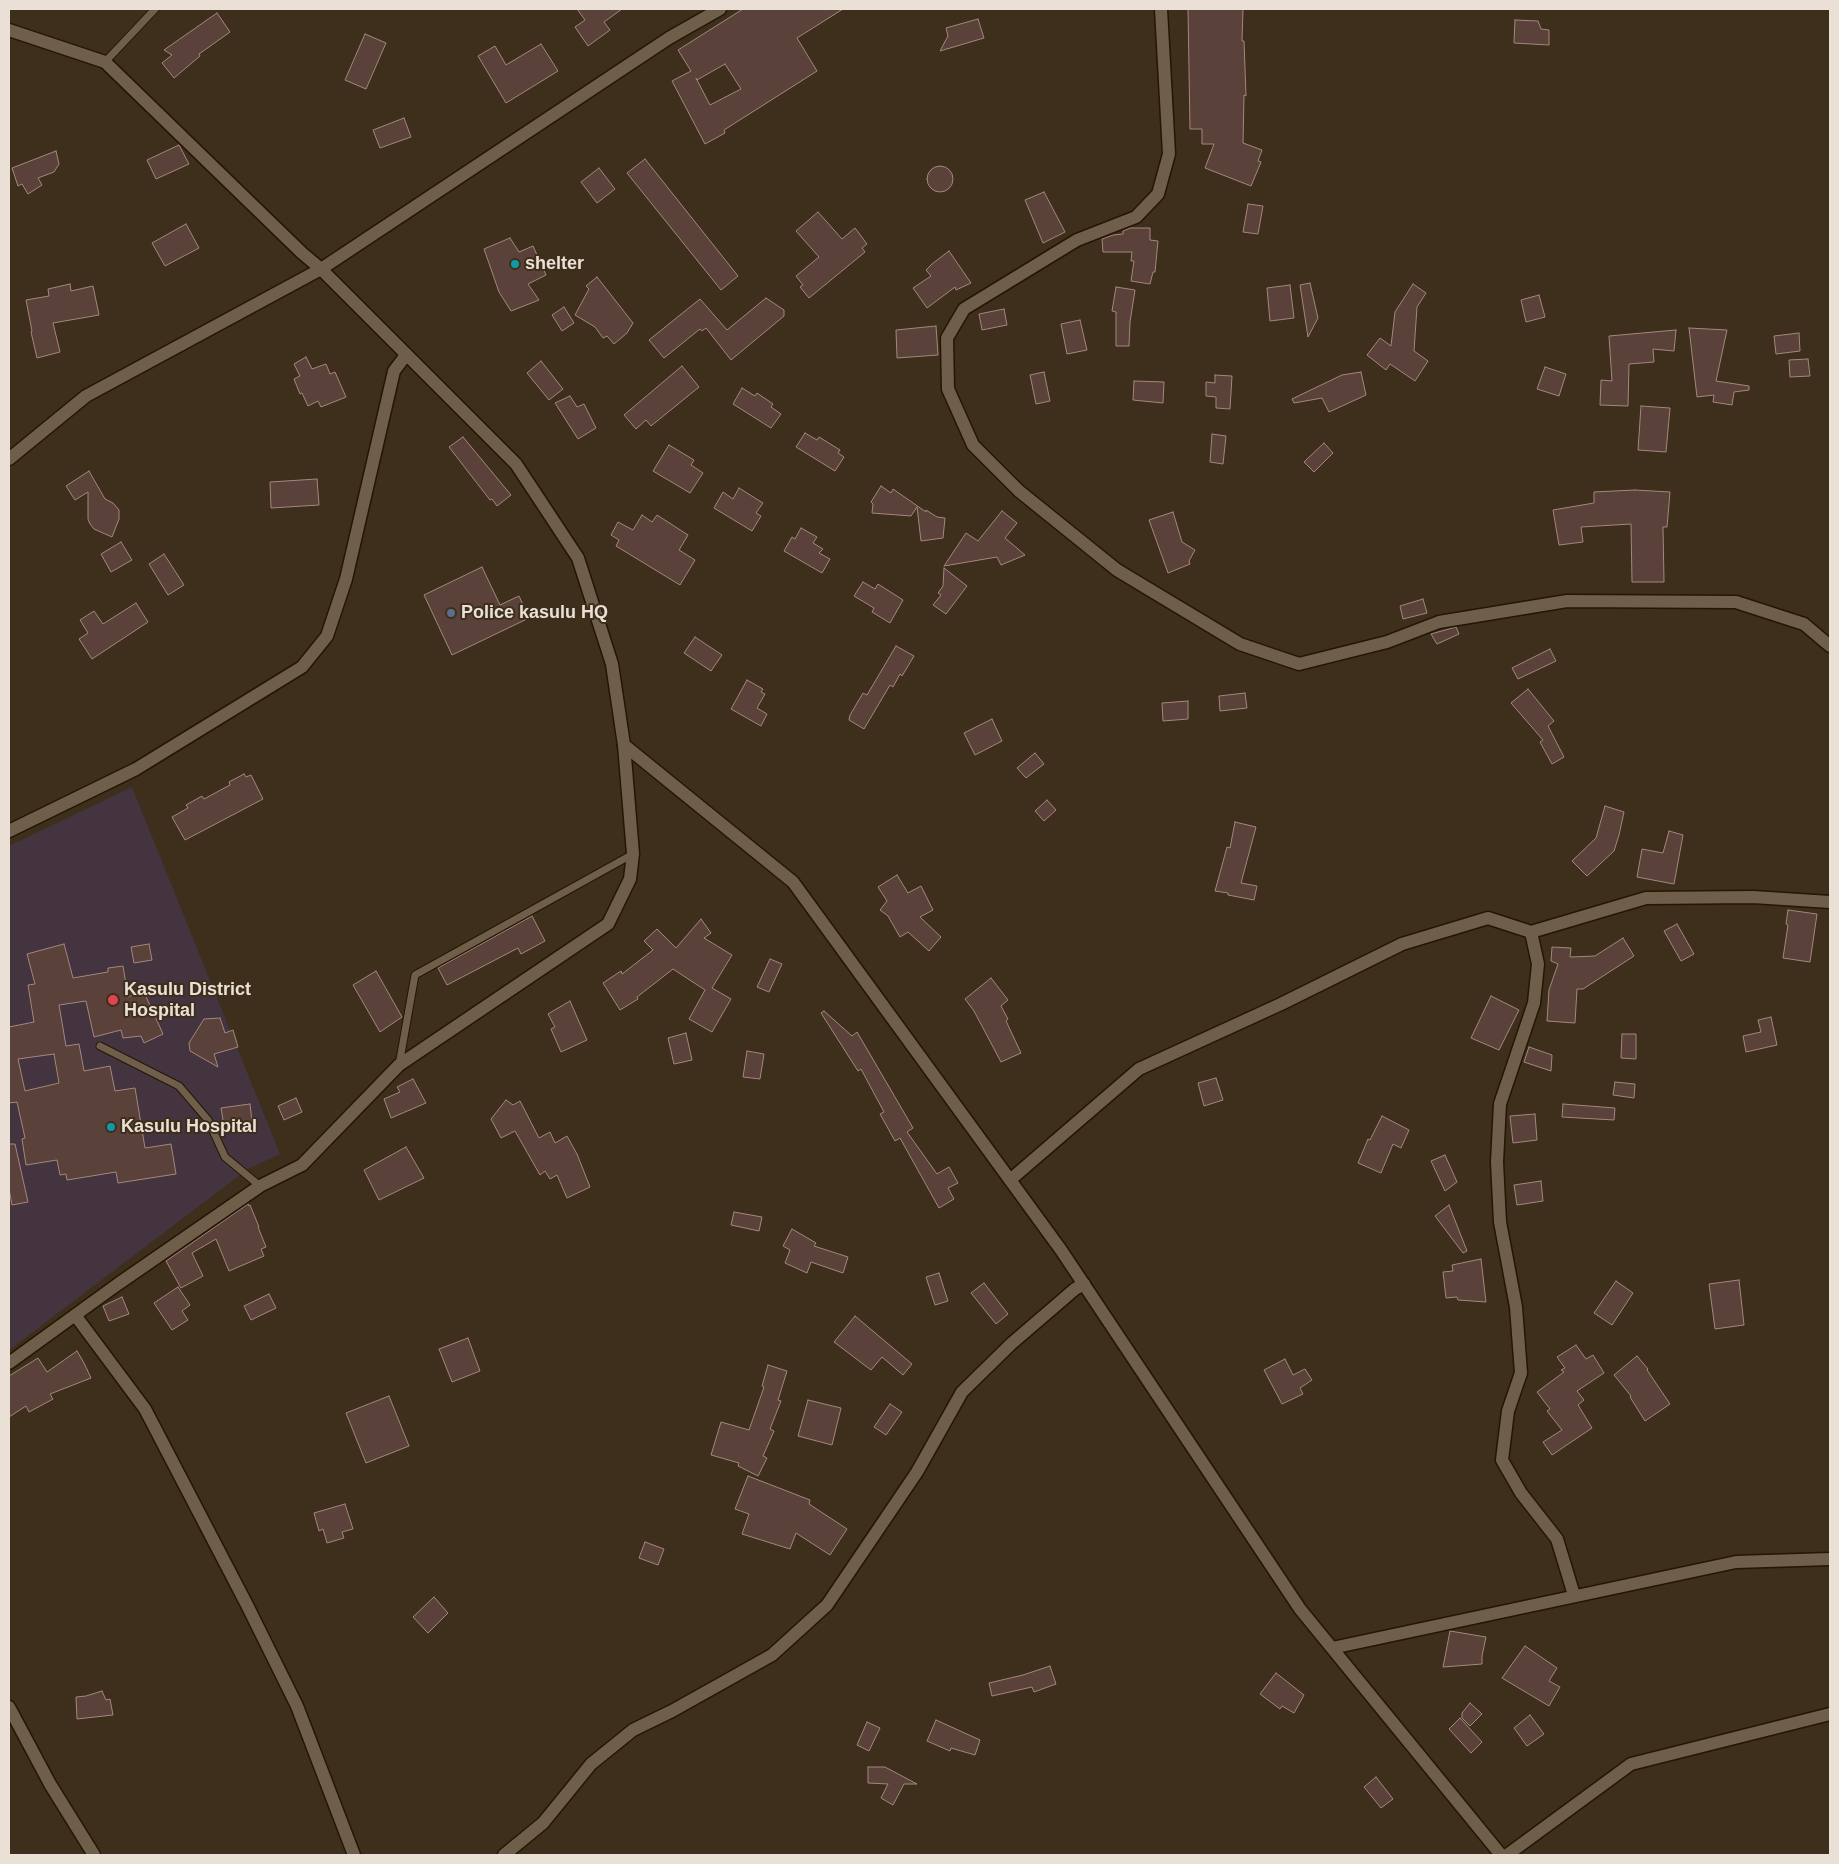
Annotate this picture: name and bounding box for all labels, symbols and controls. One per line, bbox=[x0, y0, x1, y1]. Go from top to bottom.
place label: shelter bbox=[525, 253, 584, 275]
marker: shelter bbox=[509, 258, 521, 270]
place label: Police kasulu HQ bbox=[461, 602, 608, 624]
marker: Police kasulu HQ bbox=[445, 607, 457, 619]
place label: Kasulu District Hospital bbox=[124, 979, 251, 1022]
marker: Kasulu District Hospital bbox=[106, 993, 120, 1007]
place label: Kasulu Hospital bbox=[121, 1116, 257, 1138]
marker: Kasulu Hospital bbox=[105, 1121, 117, 1133]

